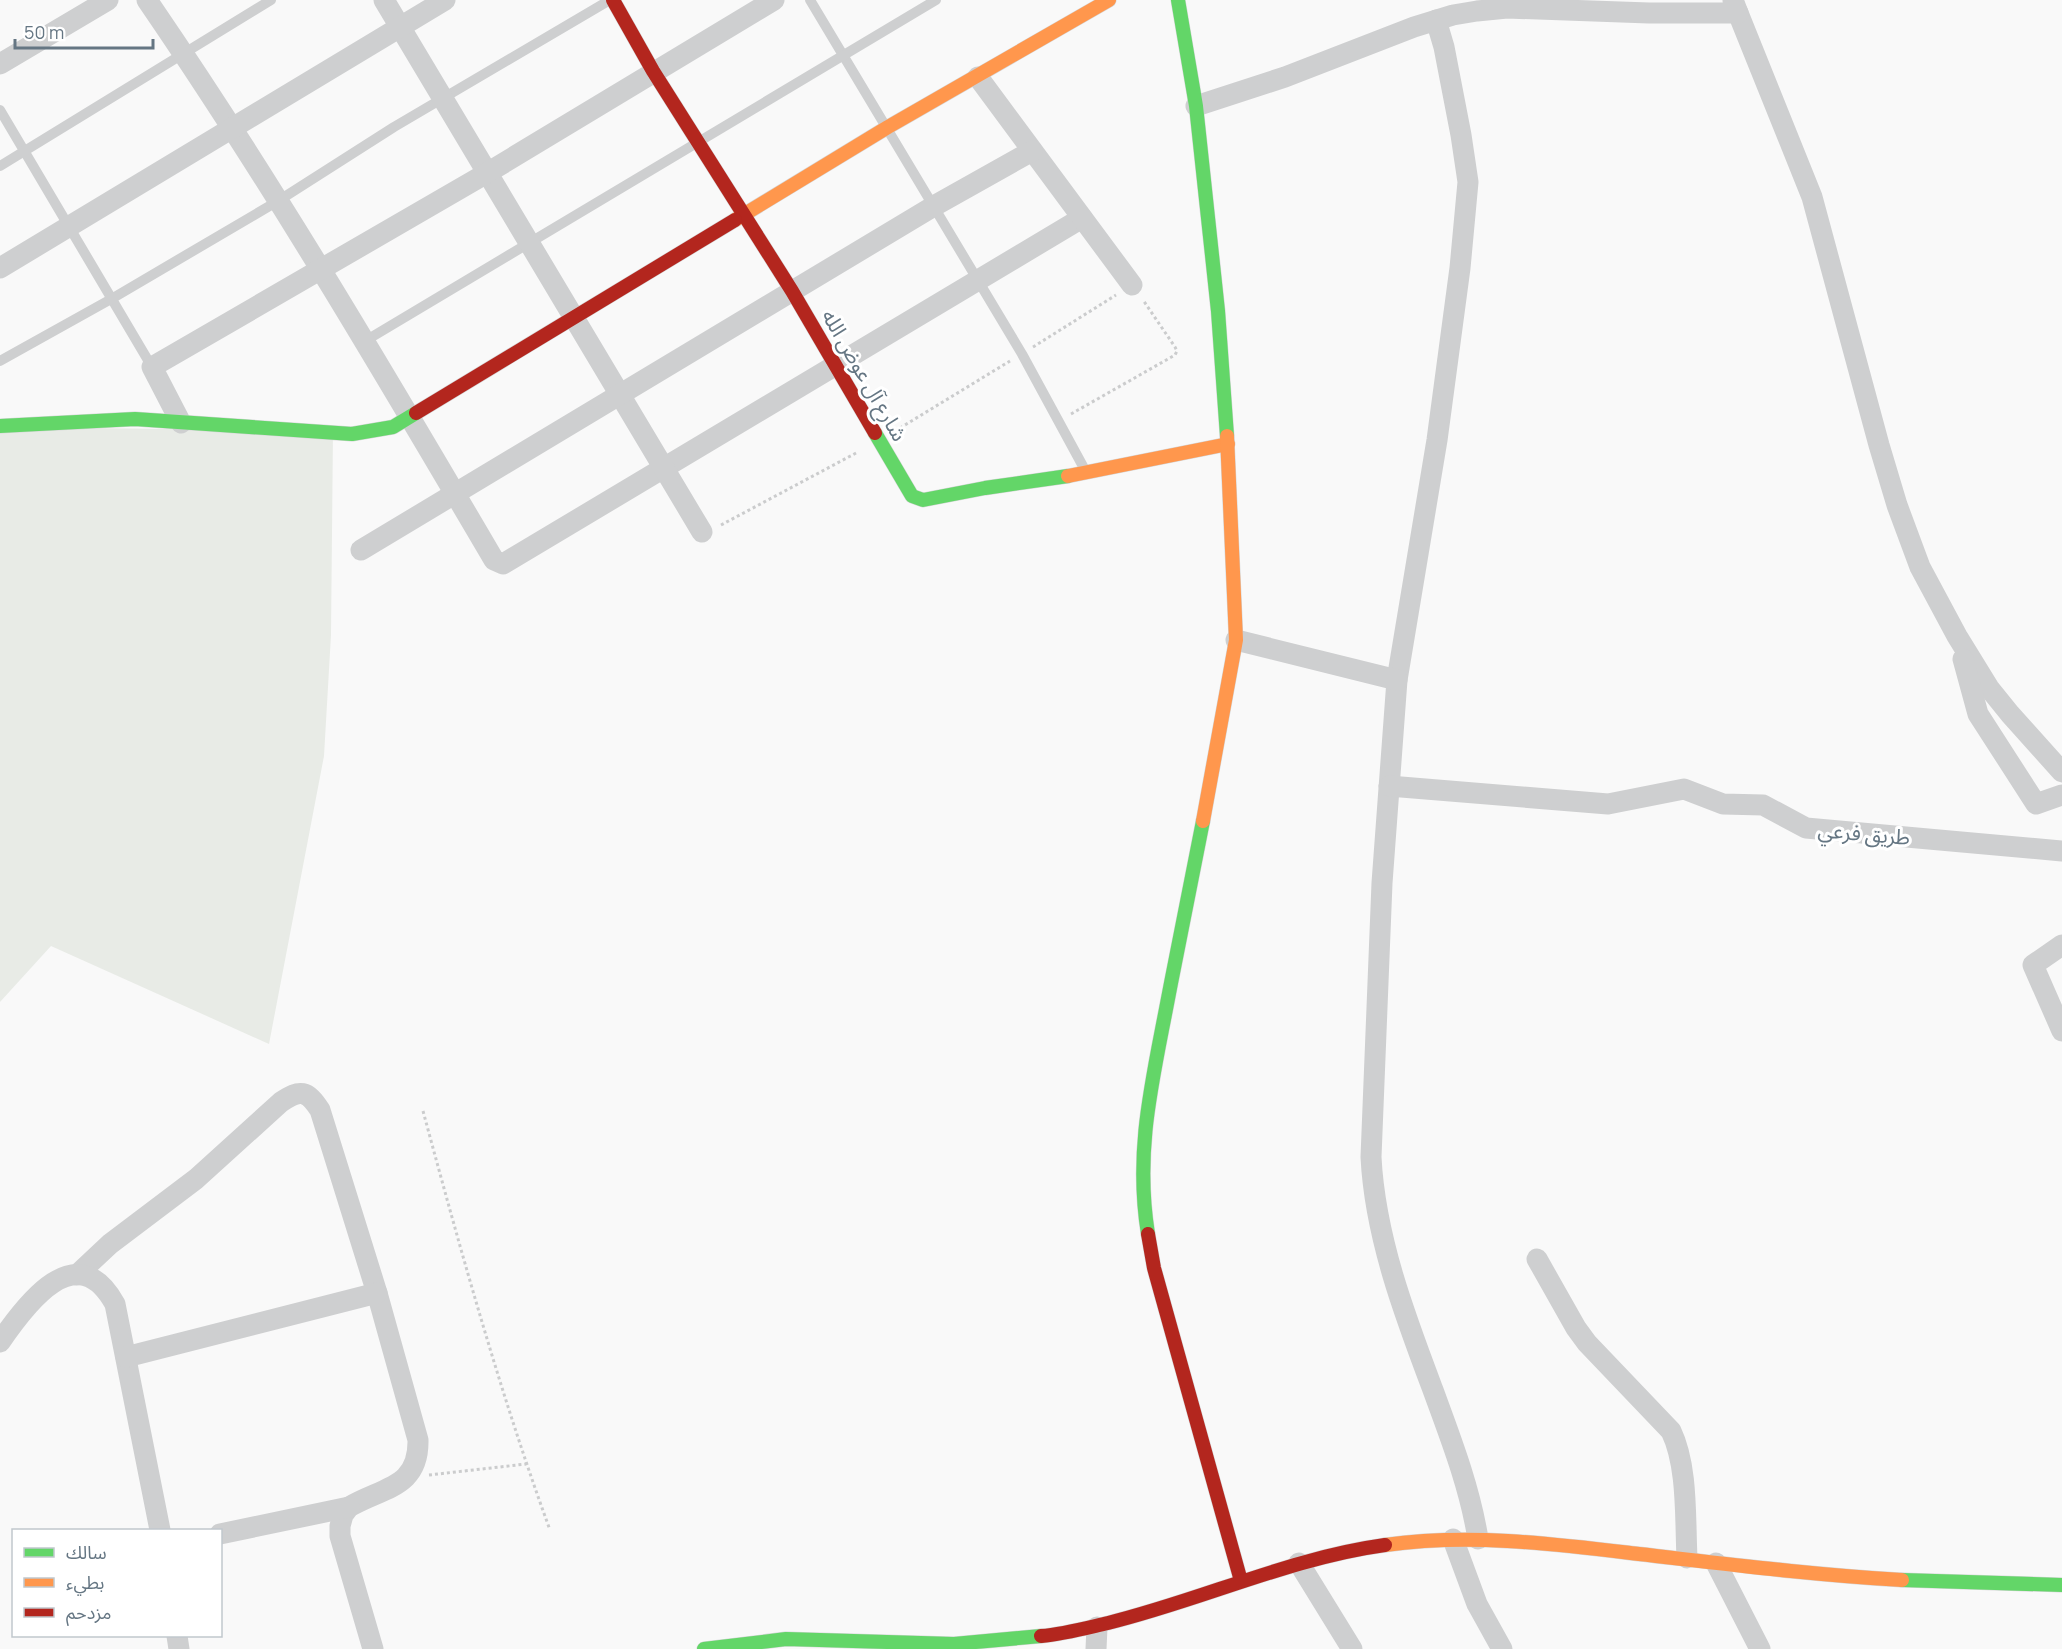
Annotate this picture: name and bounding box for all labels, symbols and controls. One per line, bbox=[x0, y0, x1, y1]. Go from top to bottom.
scale bar bbox=[15, 12, 153, 50]
text: 50 m bbox=[24, 20, 64, 44]
street label: شارع آل عوض الله bbox=[814, 304, 914, 447]
street label: طريق فرعي bbox=[1816, 815, 1911, 854]
legend bbox=[12, 1529, 222, 1637]
text: سالك bbox=[66, 1540, 107, 1564]
text: بطيء bbox=[66, 1570, 104, 1596]
text: مزدحم bbox=[66, 1600, 111, 1626]

